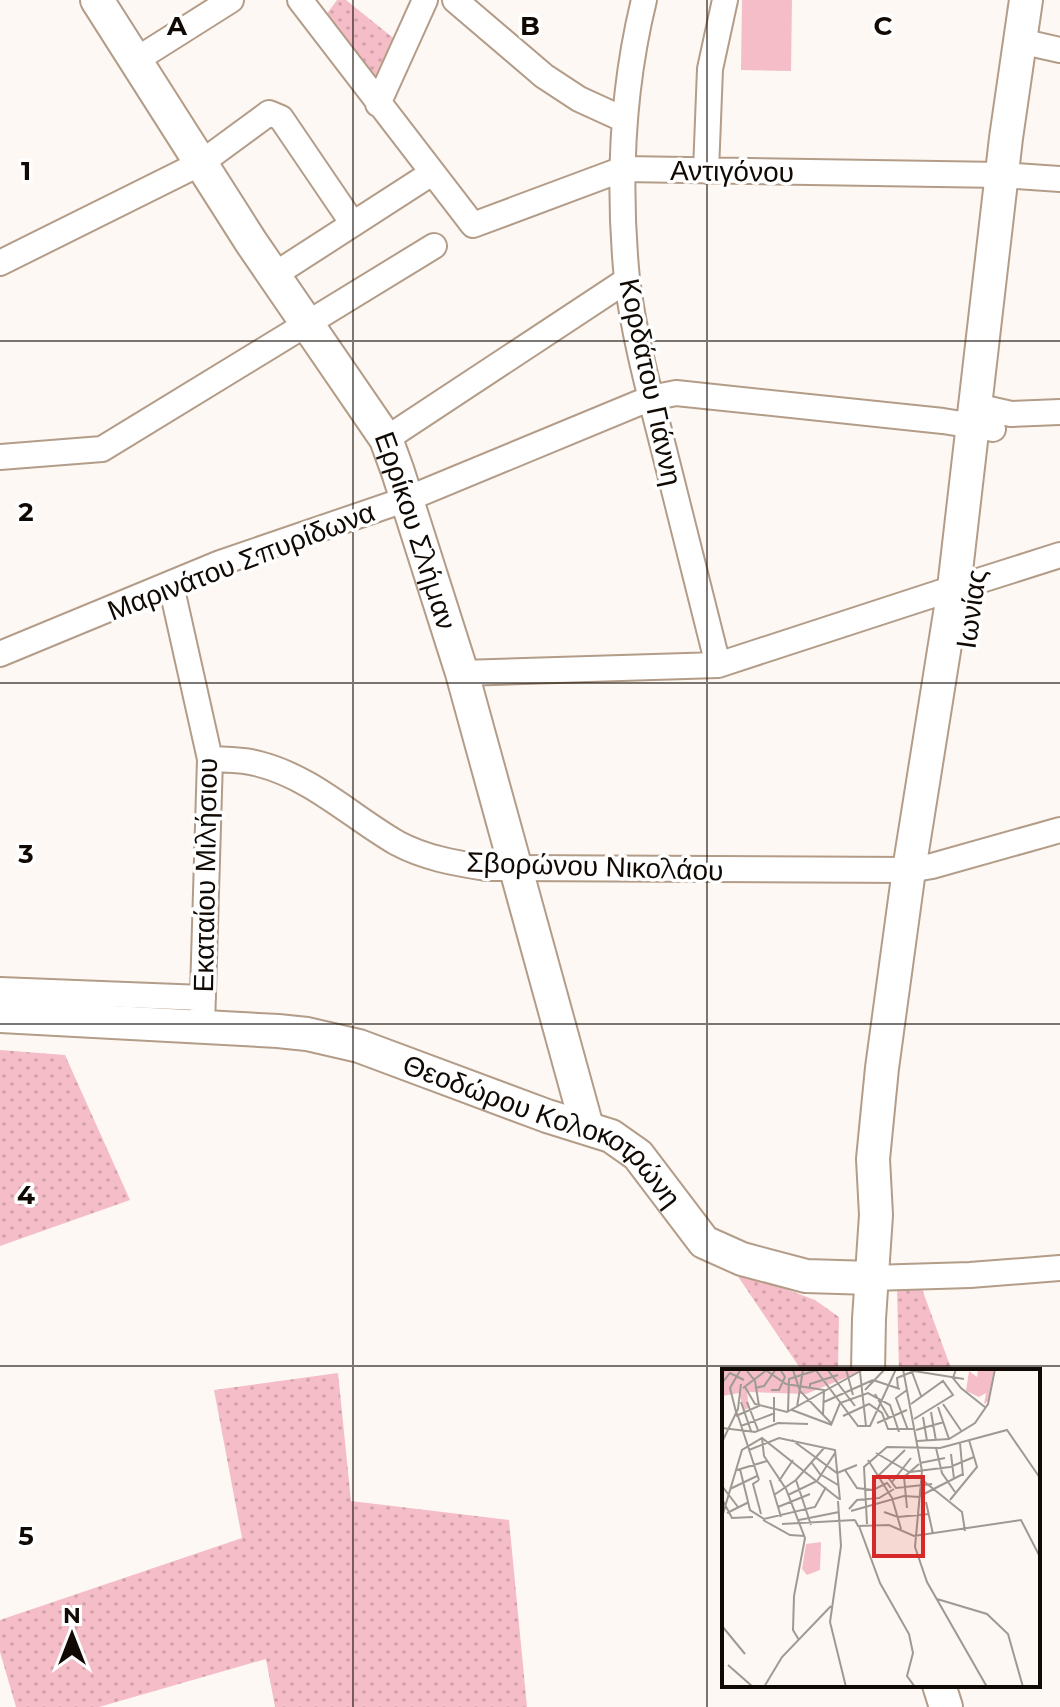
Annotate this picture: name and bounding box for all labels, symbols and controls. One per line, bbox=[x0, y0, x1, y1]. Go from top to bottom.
text: A bbox=[166, 10, 188, 42]
text: B bbox=[520, 10, 540, 42]
text: C bbox=[874, 10, 893, 42]
street label: Αντιγόνου bbox=[670, 153, 794, 189]
text: 1 bbox=[21, 155, 31, 187]
street label: Κορδάτου Γιάννη bbox=[612, 275, 690, 489]
street label: Ερρίκου Σλήμαν bbox=[368, 427, 464, 634]
street label: Μαρινάτου Σπυρίδωνα bbox=[103, 494, 379, 628]
text: 2 bbox=[18, 496, 34, 528]
street label: Ιωνίας bbox=[949, 567, 993, 651]
street label: Εκαταίου Μιλήσιου bbox=[186, 757, 224, 993]
text: 3 bbox=[17, 838, 34, 870]
street label: Σβορώνου Νικολάου bbox=[466, 845, 724, 887]
street label: Θεοδώρου Κολοκοτρώνη bbox=[398, 1047, 688, 1214]
text: 4 bbox=[17, 1179, 35, 1211]
inset map bbox=[722, 1369, 1040, 1687]
text: 5 bbox=[18, 1520, 34, 1552]
north arrow bbox=[32, 1595, 112, 1675]
text: N bbox=[63, 1602, 81, 1629]

